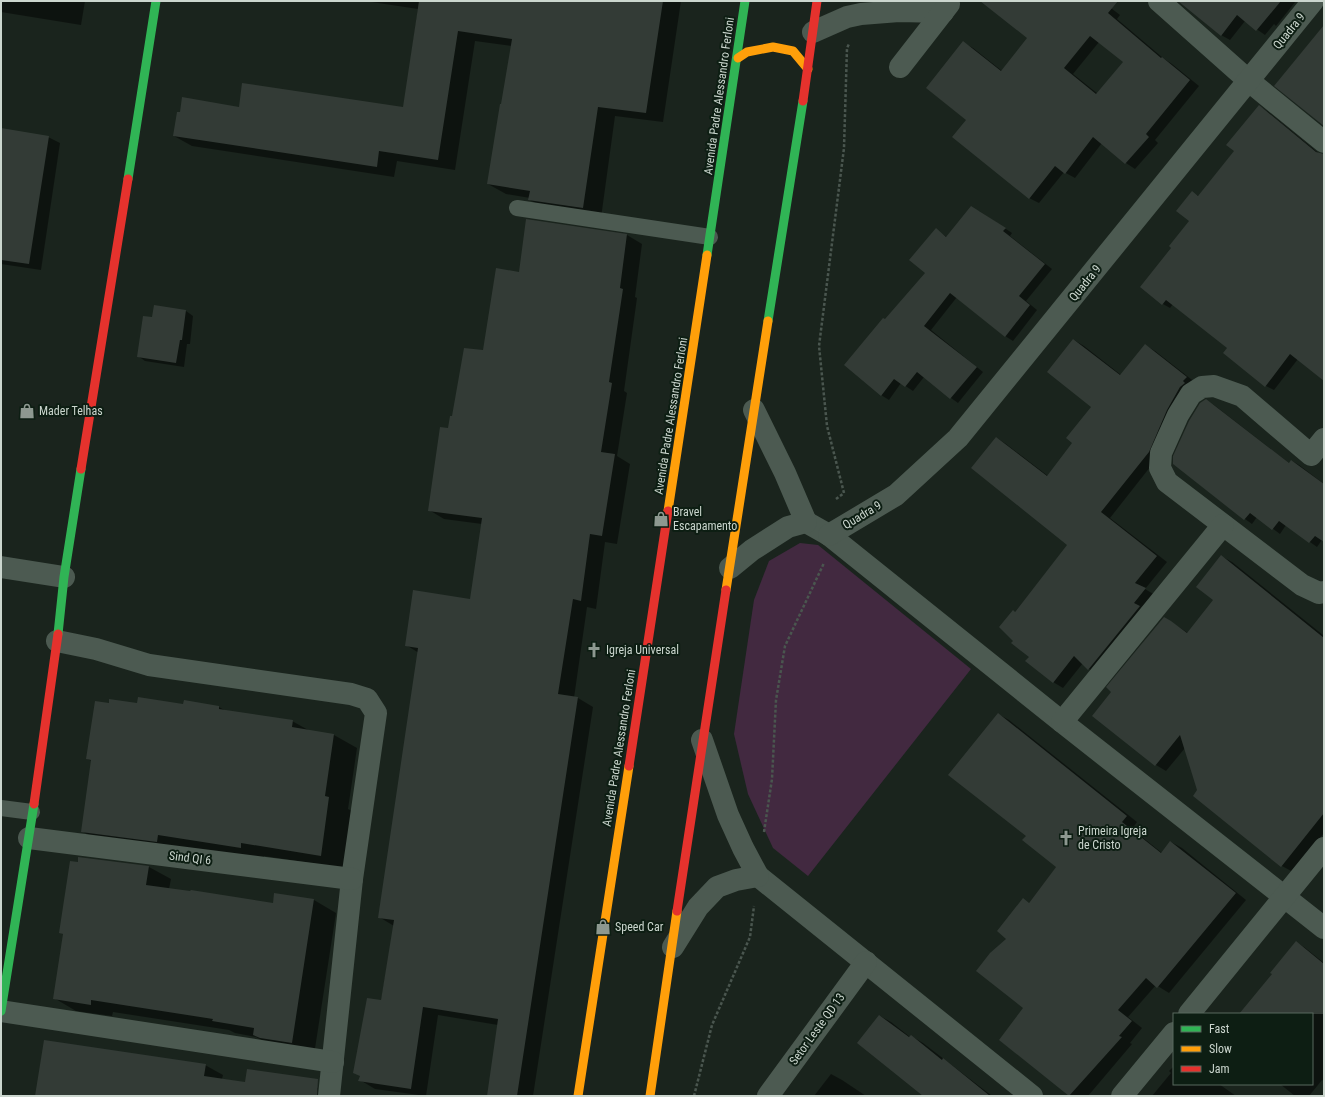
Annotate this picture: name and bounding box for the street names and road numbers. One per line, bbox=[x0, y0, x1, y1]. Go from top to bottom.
street label: Quadra 9 bbox=[1270, 10, 1308, 52]
street label: Avenida Padre Alessandro Ferloni bbox=[701, 16, 737, 176]
street label: Quadra 9 bbox=[1066, 262, 1104, 304]
street label: Avenida Padre Alessandro Ferloni bbox=[652, 336, 690, 496]
street label: Quadra 9 bbox=[840, 498, 884, 532]
street label: Avenida Padre Alessandro Ferloni bbox=[600, 668, 638, 828]
street label: Sind QI 6 bbox=[168, 848, 212, 868]
street label: Setor Leste QD 13 bbox=[786, 990, 848, 1068]

